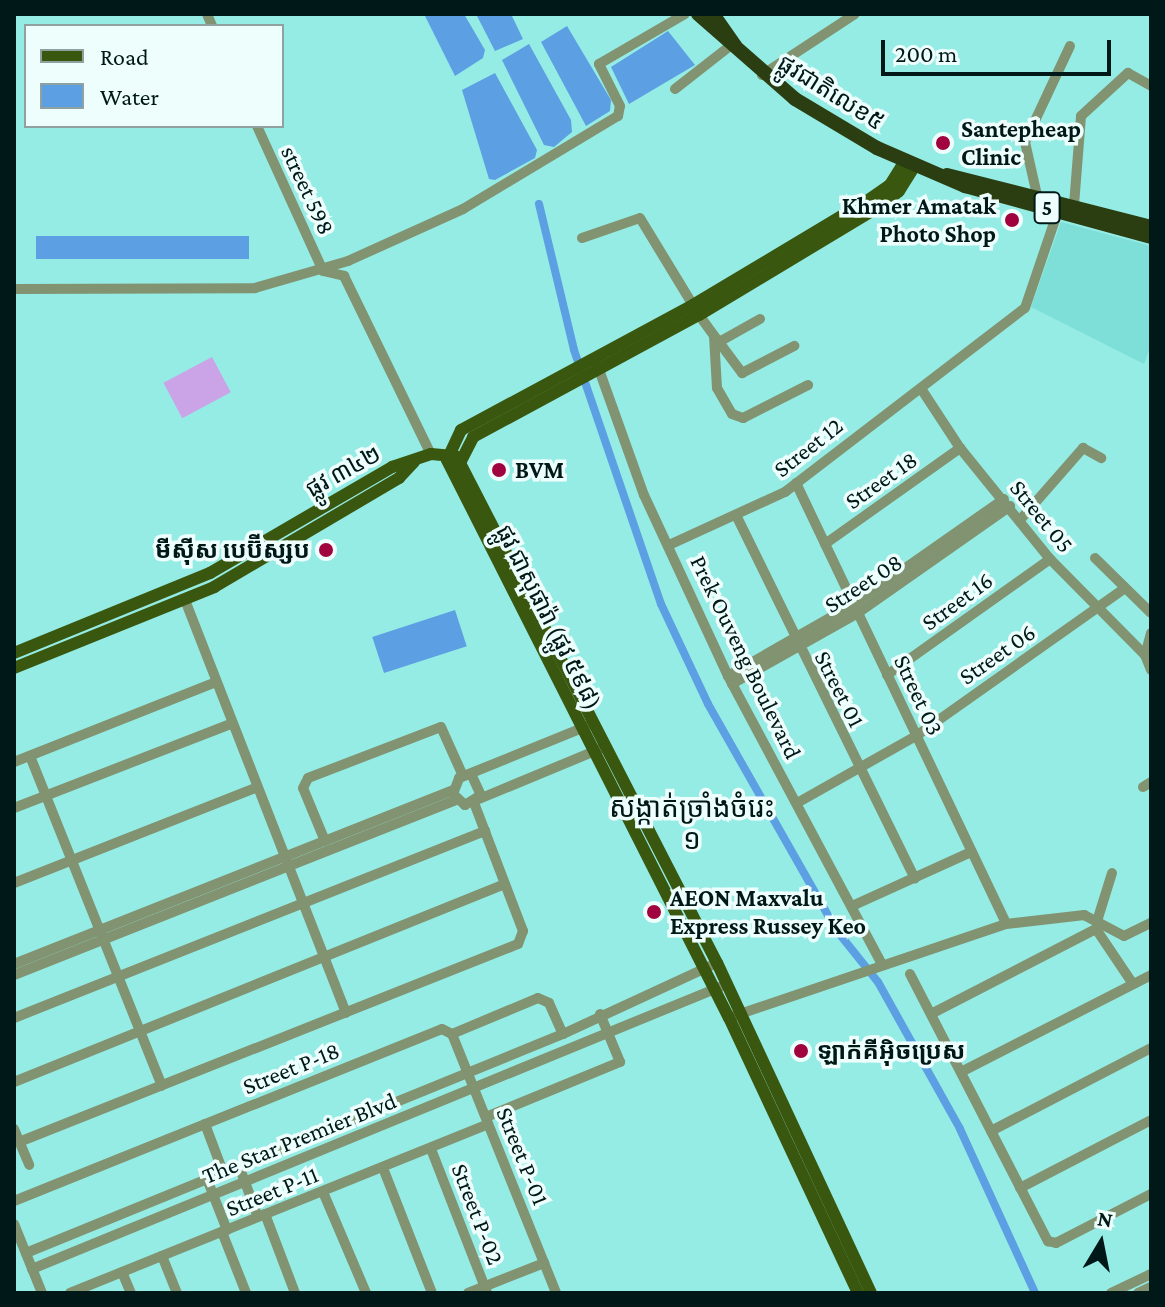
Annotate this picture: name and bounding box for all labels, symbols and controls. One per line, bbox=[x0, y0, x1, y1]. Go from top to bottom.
legend bbox=[24, 24, 284, 128]
scale bar bbox=[885, 24, 1115, 74]
text: 200 m bbox=[895, 40, 957, 67]
text: Road bbox=[100, 43, 149, 70]
street label: ផ្លូវជាតិលេខ៥ bbox=[772, 48, 890, 136]
text: Water bbox=[100, 83, 159, 110]
place label: Santepheap Clinic bbox=[961, 115, 1081, 171]
marker: Santepheap Clinic bbox=[932, 132, 954, 154]
street label: street 598 bbox=[275, 141, 341, 239]
road number: 5 bbox=[1033, 190, 1061, 226]
place label: Khmer Amatak Photo Shop bbox=[842, 192, 996, 248]
marker: Khmer Amatak Photo Shop bbox=[1003, 211, 1021, 229]
street label: Street 12 bbox=[768, 411, 848, 483]
street label: ផ្លូវ ៣៤២ bbox=[300, 439, 386, 503]
street label: Street 18 bbox=[839, 445, 923, 515]
place label: BVM bbox=[515, 456, 564, 484]
marker: BVM bbox=[490, 461, 508, 479]
street label: Street 05 bbox=[1004, 474, 1080, 558]
street label: ផ្លូវ ជាសុផារ៉ា (ផ្លូវ ៥៩៨) bbox=[490, 520, 608, 714]
place label: មីសុីស បេប៊ីស្សប bbox=[155, 536, 310, 564]
marker: មីសុីស បេប៊ីស្សប bbox=[317, 541, 335, 559]
street label: Street 08 bbox=[819, 547, 907, 619]
street label: Prek Ouveng Boulevard bbox=[684, 550, 808, 764]
street label: Street 16 bbox=[916, 566, 998, 636]
street label: Street 06 bbox=[953, 617, 1041, 691]
street label: Street 01 bbox=[808, 646, 872, 732]
street label: Street 03 bbox=[888, 650, 950, 740]
district label: សង្កាត់ច្រាំងចំរេះ ១ bbox=[609, 791, 775, 857]
place label: AEON Maxvalu Express Russey Keo bbox=[670, 884, 866, 940]
marker: AEON Maxvalu Express Russey Keo bbox=[645, 903, 663, 921]
street label: Street P-18 bbox=[238, 1036, 344, 1100]
place label: ឡាក់គីអ៊ិចប្រេស bbox=[817, 1037, 965, 1065]
marker: ឡាក់គីអ៊ិចប្រេស bbox=[792, 1042, 810, 1060]
street label: The Star Premier Blvd bbox=[198, 1086, 400, 1190]
street label: Street P-01 bbox=[490, 1103, 556, 1209]
street label: Street P-11 bbox=[222, 1159, 322, 1223]
street label: Street P-02 bbox=[446, 1159, 510, 1269]
north arrow bbox=[1061, 1203, 1141, 1283]
text: N bbox=[1096, 1205, 1115, 1232]

